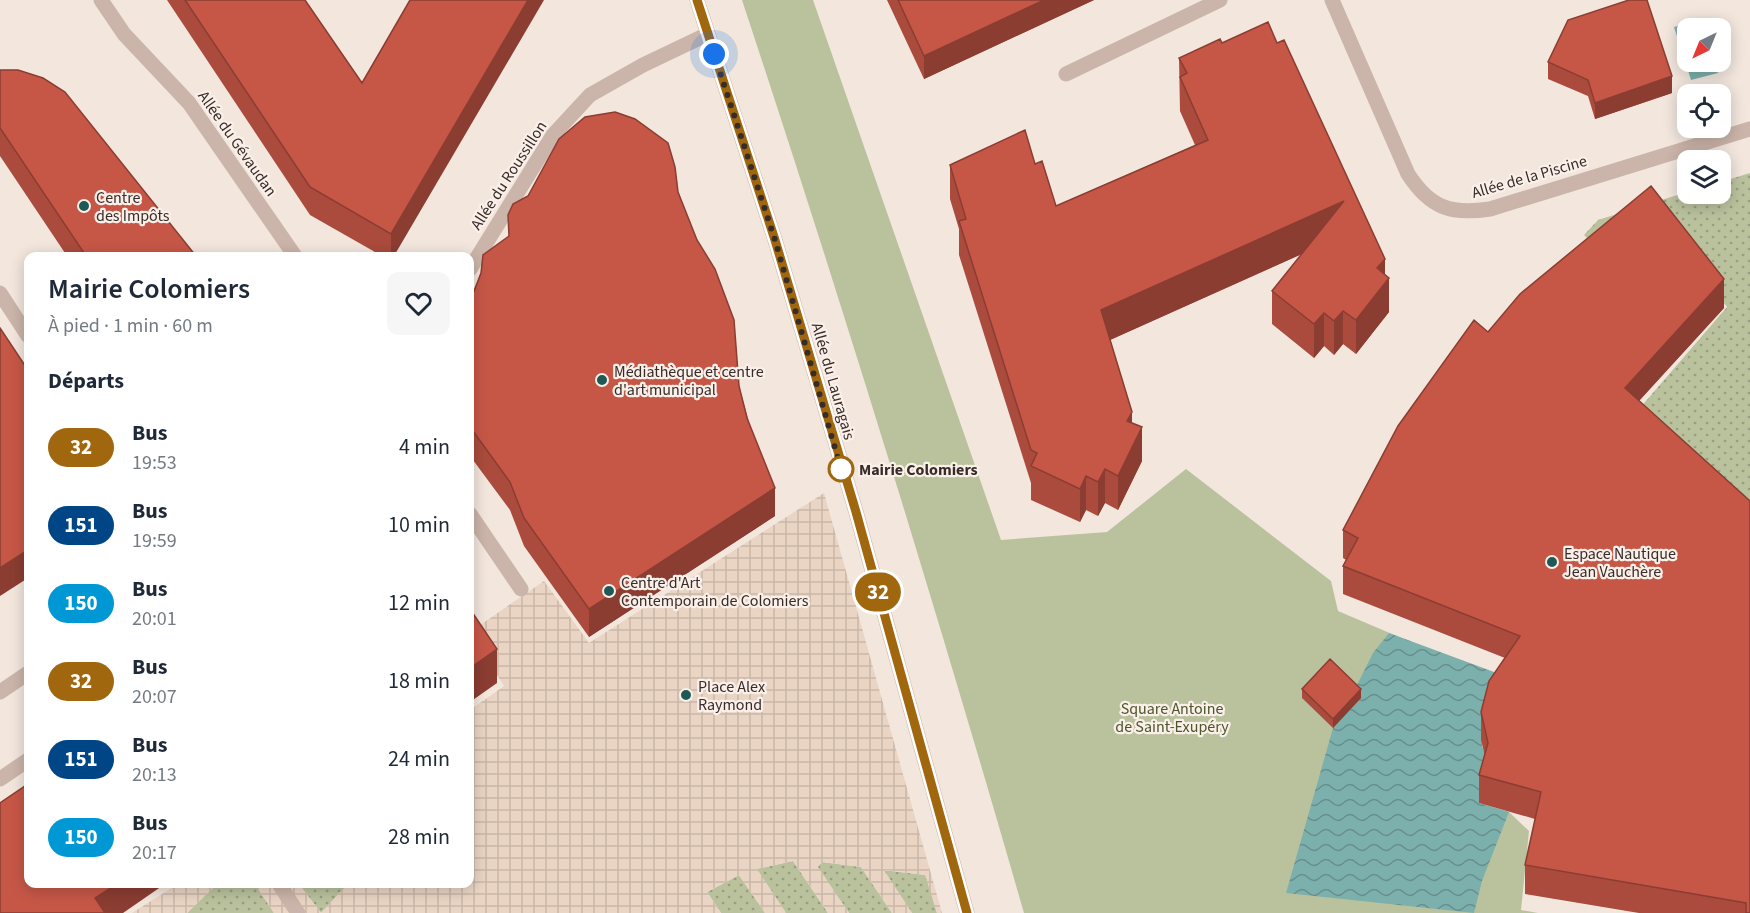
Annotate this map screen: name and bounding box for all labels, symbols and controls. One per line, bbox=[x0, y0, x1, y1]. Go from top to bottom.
north arrow bbox=[1677, 18, 1731, 72]
map controls bbox=[1677, 18, 1731, 204]
your location bbox=[699, 39, 729, 69]
button: locate bbox=[1677, 84, 1731, 138]
street label: Allée du Gévaudan bbox=[193, 86, 282, 201]
street label: Allée du Roussillon bbox=[465, 117, 552, 234]
street label: Allée de la Piscine bbox=[1469, 150, 1590, 204]
button: layers bbox=[1677, 150, 1731, 204]
place label: Centre des Impôts bbox=[96, 187, 170, 227]
marker: Centre des Impôts bbox=[77, 199, 91, 213]
text: Mairie Colomiers bbox=[48, 269, 250, 309]
button: heart bbox=[387, 272, 450, 335]
text: À pied · 1 min · 60 m bbox=[48, 312, 213, 340]
street label: Allée du Lauragais bbox=[806, 320, 860, 443]
place label: Médiathèque et centre d'art municipal bbox=[614, 361, 764, 401]
text: Départs bbox=[48, 365, 124, 397]
marker: Médiathèque et centre d'art municipal bbox=[595, 373, 609, 387]
text: Bus bbox=[132, 417, 168, 449]
text: 4 min bbox=[399, 431, 450, 463]
text: 32 bbox=[70, 432, 92, 462]
text: 19:53 bbox=[132, 449, 177, 477]
marker: Mairie Colomiers bbox=[828, 456, 854, 482]
place label: Mairie Colomiers bbox=[859, 459, 978, 481]
text: Bus bbox=[132, 495, 168, 527]
text: 10 min bbox=[388, 509, 450, 541]
text: 151 bbox=[64, 510, 98, 540]
text: 19:59 bbox=[132, 527, 177, 555]
place label: Espace Nautique Jean Vauchère bbox=[1564, 543, 1676, 583]
marker: Espace Nautique Jean Vauchère bbox=[1545, 555, 1559, 569]
place label: Centre d'Art Contemporain de Colomiers bbox=[621, 572, 809, 612]
line badge: 32 bbox=[851, 572, 905, 612]
text: Bus bbox=[132, 573, 168, 605]
text: 32 bbox=[867, 577, 889, 607]
marker: Centre d'Art Contemporain de Colomiers bbox=[602, 584, 616, 598]
text: 12 min bbox=[388, 587, 450, 619]
text: 150 bbox=[64, 588, 98, 618]
text: 20:01 bbox=[132, 605, 177, 633]
text: Bus bbox=[132, 651, 168, 683]
text: 18 min bbox=[388, 665, 450, 697]
text: 32 bbox=[70, 666, 92, 696]
place label: Place Alex Raymond bbox=[698, 676, 765, 716]
text: 20:07 bbox=[132, 683, 177, 711]
marker: Place Alex Raymond bbox=[679, 688, 693, 702]
park label: Square Antoine de Saint-Exupéry bbox=[1115, 698, 1229, 738]
text: Bus bbox=[132, 729, 168, 761]
text: 24 min bbox=[388, 743, 450, 775]
text: 151 bbox=[64, 744, 98, 774]
text: 20:13 bbox=[132, 761, 177, 789]
text: Bus bbox=[132, 807, 168, 839]
text: 28 min bbox=[388, 821, 450, 853]
text: 150 bbox=[64, 822, 98, 852]
text: 20:17 bbox=[132, 839, 177, 867]

